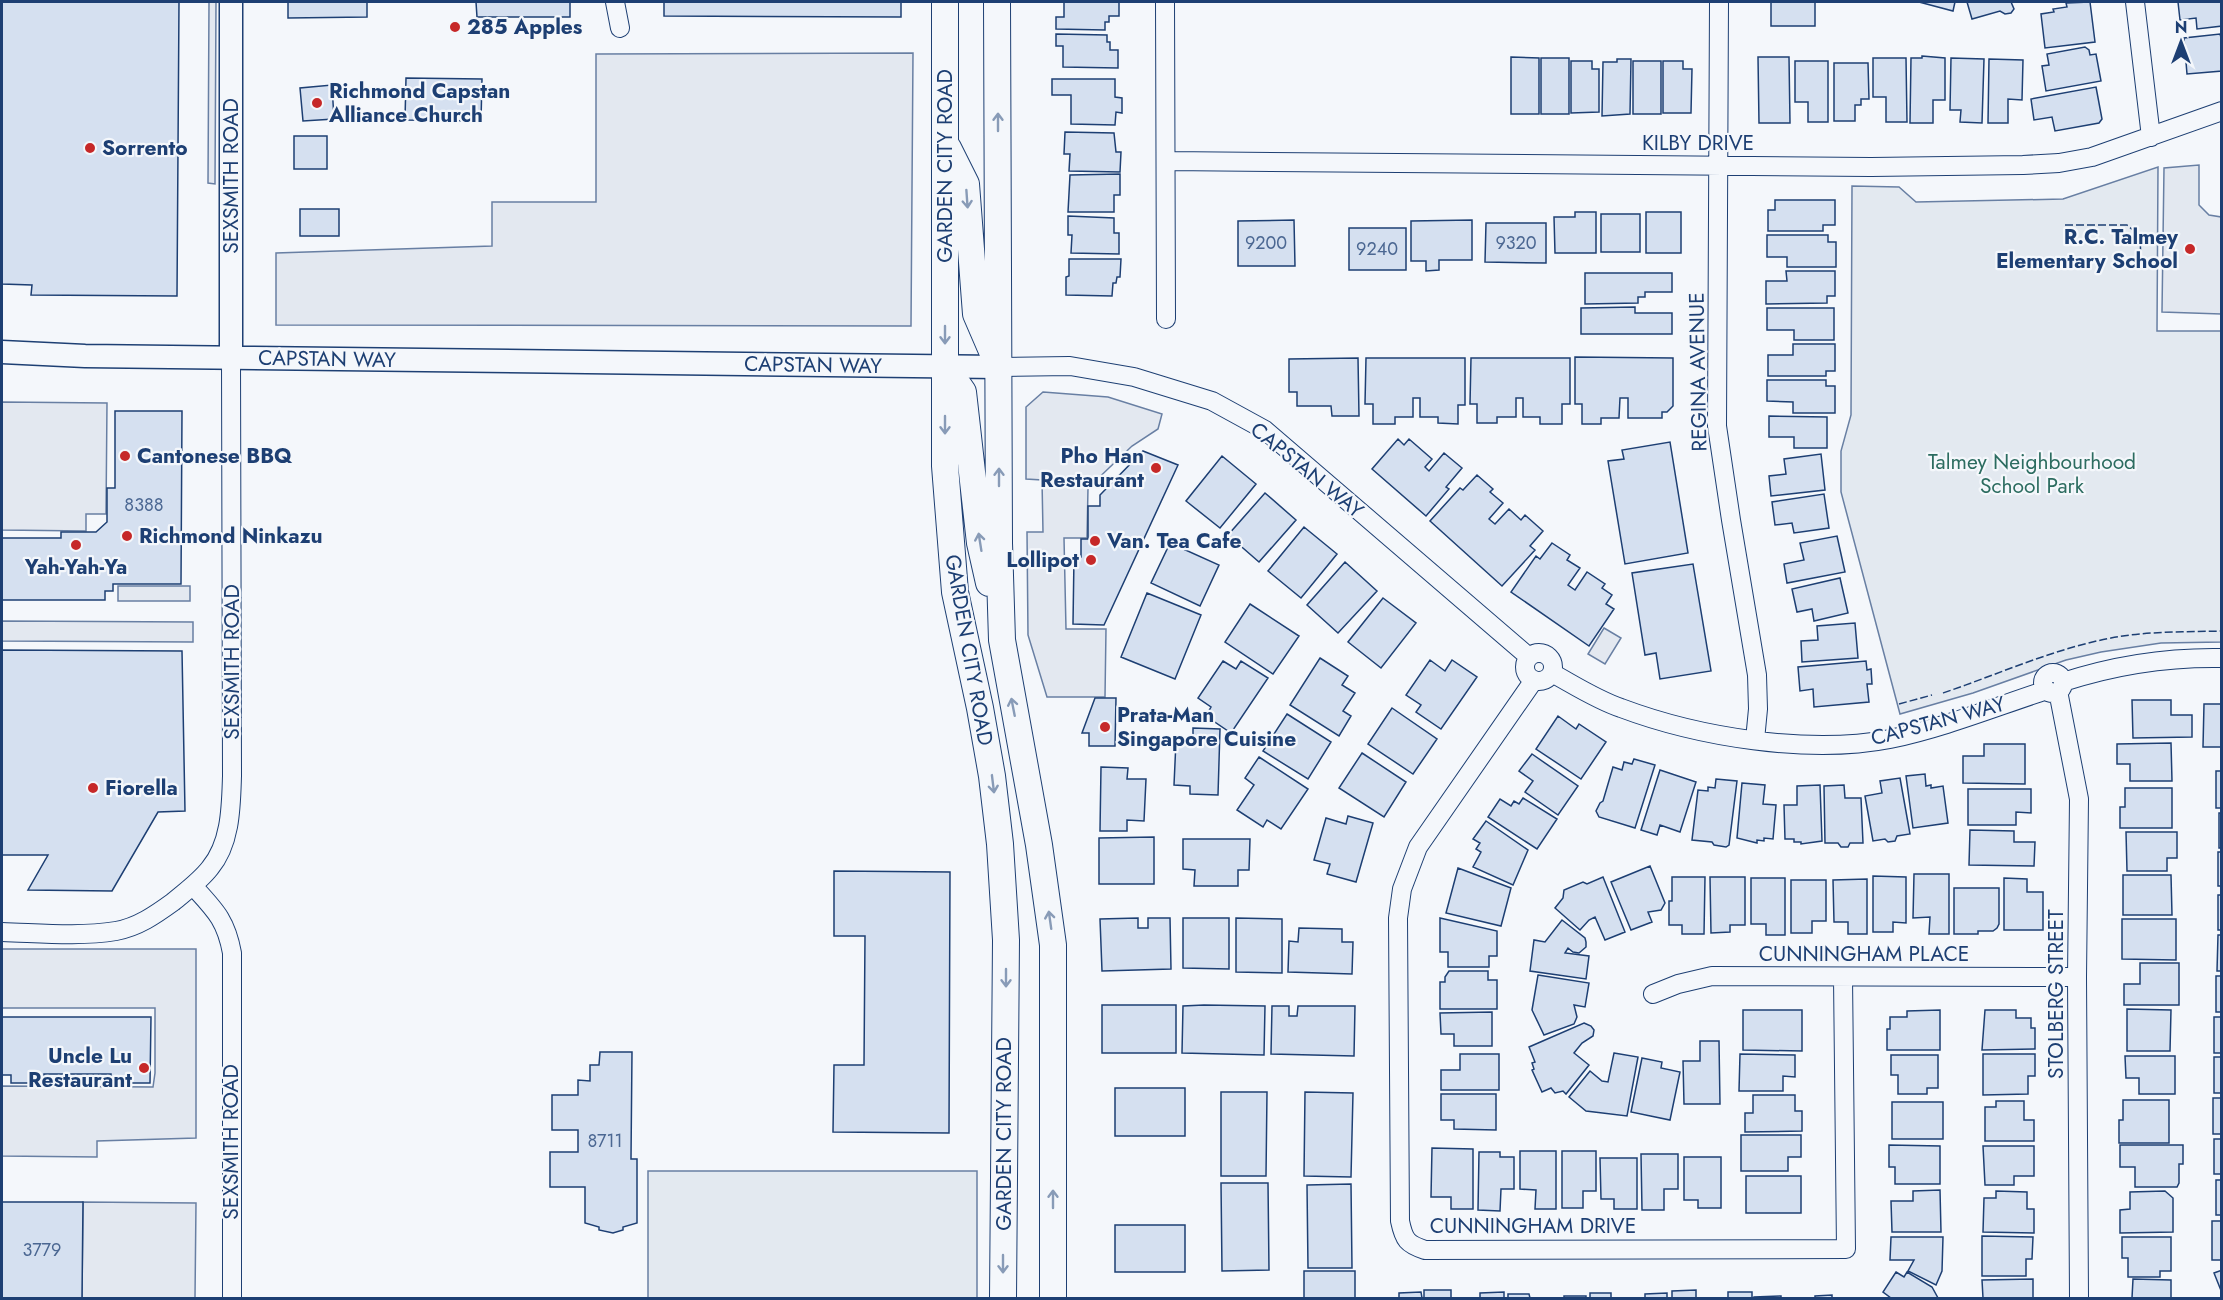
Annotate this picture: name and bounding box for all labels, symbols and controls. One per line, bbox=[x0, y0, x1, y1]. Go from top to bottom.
place label: 285 Apples bbox=[467, 12, 583, 42]
north arrow bbox=[2151, 12, 2211, 72]
text: N bbox=[2175, 16, 2187, 39]
marker: 285 Apples bbox=[448, 20, 462, 34]
street label: GARDEN CITY ROAD bbox=[930, 69, 960, 263]
place label: Richmond Capstan Alliance Church bbox=[328, 76, 510, 130]
marker: Richmond Capstan Alliance Church bbox=[310, 96, 324, 110]
street label: SEXSMITH ROAD bbox=[216, 98, 246, 254]
one-way arrow bbox=[992, 113, 1003, 133]
street label: KILBY DRIVE bbox=[1642, 128, 1754, 158]
place label: Sorrento bbox=[102, 133, 188, 163]
marker: Sorrento bbox=[83, 141, 97, 155]
one-way arrow bbox=[962, 188, 973, 208]
place label: R.C. Talmey Elementary School bbox=[1996, 222, 2179, 276]
house number: 9200 bbox=[1245, 230, 1287, 256]
house number: 9320 bbox=[1495, 230, 1537, 256]
house number: 9240 bbox=[1356, 236, 1398, 262]
marker: R.C. Talmey Elementary School bbox=[2183, 242, 2197, 256]
street label: REGINA AVENUE bbox=[1682, 292, 1714, 452]
one-way arrow bbox=[939, 324, 951, 344]
street label: CAPSTAN WAY bbox=[258, 343, 396, 375]
street label: CAPSTAN WAY bbox=[744, 349, 882, 381]
one-way arrow bbox=[939, 414, 951, 434]
street label: CAPSTAN WAY bbox=[1244, 415, 1370, 525]
place label: Cantonese BBQ bbox=[137, 441, 293, 471]
place label: Pho Han Restaurant bbox=[1040, 441, 1144, 495]
park label: Talmey Neighbourhood School Park bbox=[1928, 447, 2136, 501]
marker: Cantonese BBQ bbox=[118, 449, 132, 463]
marker: Pho Han Restaurant bbox=[1149, 461, 1163, 475]
one-way arrow bbox=[993, 467, 1005, 487]
house number: 8388 bbox=[124, 492, 164, 518]
place label: Richmond Ninkazu bbox=[139, 521, 322, 551]
place label: Van. Tea Cafe bbox=[1106, 526, 1241, 556]
marker: Richmond Ninkazu bbox=[120, 529, 134, 543]
one-way arrow bbox=[975, 533, 986, 552]
marker: Van. Tea Cafe bbox=[1088, 534, 1102, 548]
marker: Yah-Yah-Ya bbox=[69, 538, 83, 552]
place label: Lollipot bbox=[1006, 545, 1079, 575]
place label: Yah-Yah-Ya bbox=[24, 552, 127, 582]
street label: GARDEN CITY ROAD bbox=[937, 552, 1001, 748]
marker: Lollipot bbox=[1084, 553, 1098, 567]
street label: SEXSMITH ROAD bbox=[217, 584, 247, 740]
street label: CAPSTAN WAY bbox=[1868, 689, 2009, 753]
one-way arrow bbox=[1007, 698, 1018, 717]
place label: Prata-Man Singapore Cuisine bbox=[1117, 700, 1296, 754]
marker: Prata-Man Singapore Cuisine bbox=[1098, 720, 1112, 734]
place label: Fiorella bbox=[105, 773, 178, 803]
one-way arrow bbox=[988, 773, 999, 793]
marker: Fiorella bbox=[86, 781, 100, 795]
street label: STOLBERG STREET bbox=[2041, 909, 2071, 1079]
one-way arrow bbox=[1044, 911, 1055, 930]
street label: CUNNINGHAM PLACE bbox=[1759, 939, 1969, 969]
one-way arrow bbox=[1000, 968, 1011, 988]
street label: GARDEN CITY ROAD bbox=[989, 1037, 1019, 1231]
place label: Uncle Lu Restaurant bbox=[28, 1041, 132, 1095]
marker: Uncle Lu Restaurant bbox=[137, 1061, 151, 1075]
street label: SEXSMITH ROAD bbox=[216, 1064, 246, 1220]
house number: 8711 bbox=[587, 1128, 623, 1154]
one-way arrow bbox=[1047, 1189, 1059, 1209]
street label: CUNNINGHAM DRIVE bbox=[1430, 1211, 1636, 1241]
house number: 3779 bbox=[23, 1237, 61, 1263]
one-way arrow bbox=[998, 1253, 1009, 1273]

